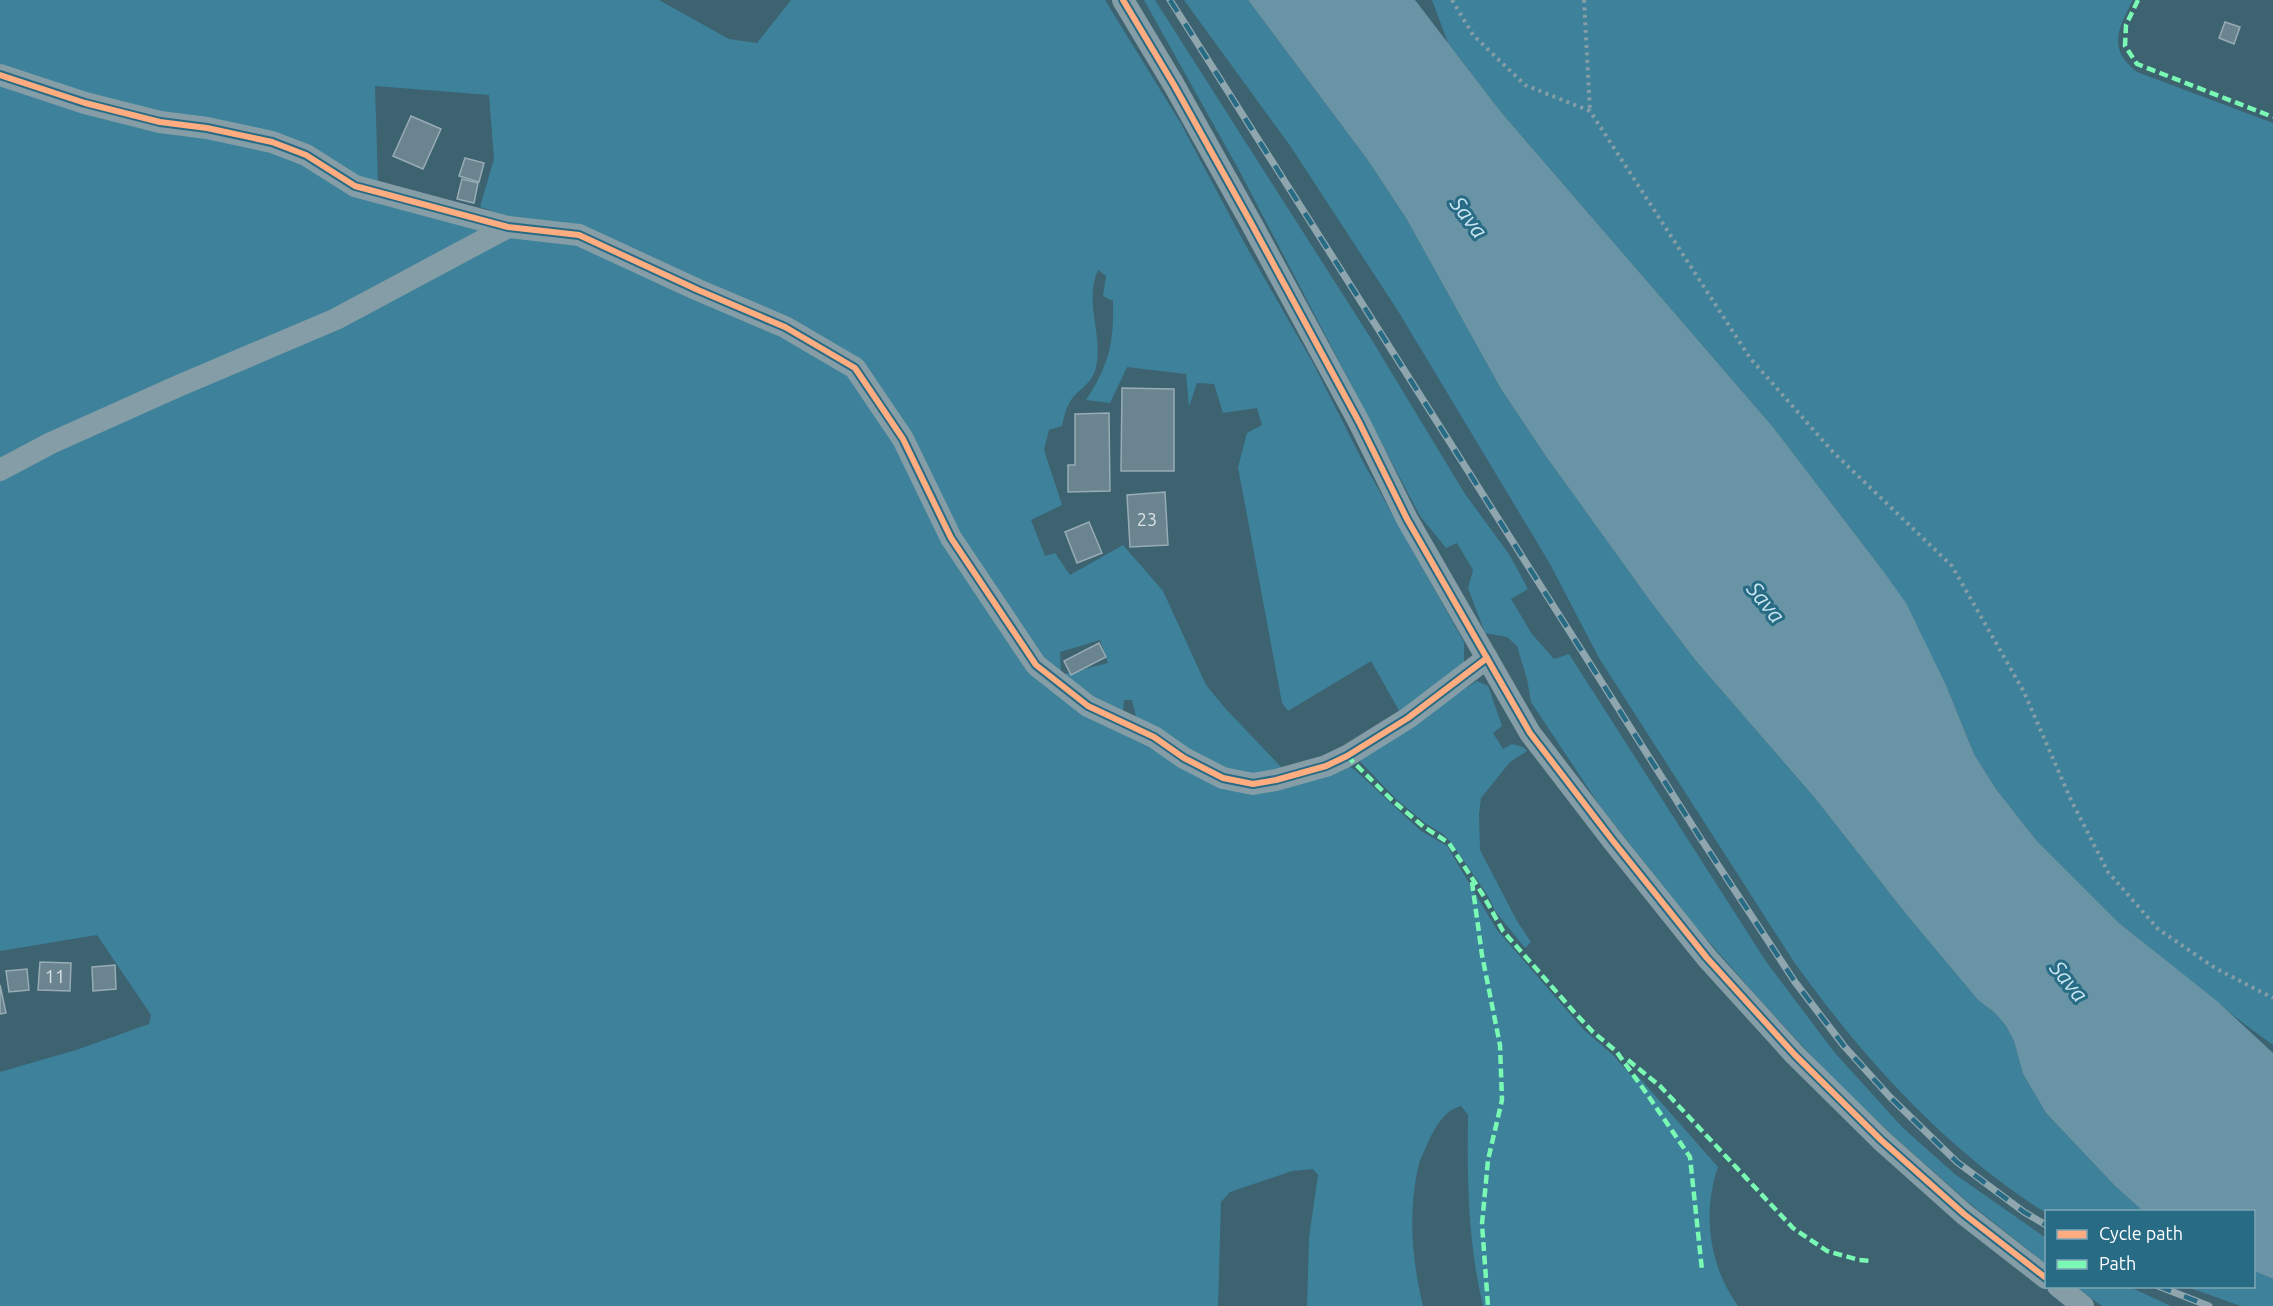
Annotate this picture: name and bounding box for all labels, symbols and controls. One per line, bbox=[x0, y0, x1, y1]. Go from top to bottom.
water label: Sava bbox=[1445, 190, 1493, 242]
house number: 23 bbox=[1137, 509, 1157, 529]
water label: Sava bbox=[1742, 575, 1790, 627]
water label: Sava bbox=[2045, 954, 2093, 1006]
house number: 11 bbox=[45, 966, 65, 986]
legend bbox=[2045, 1210, 2255, 1288]
text: Cycle path bbox=[2099, 1223, 2183, 1243]
text: Path bbox=[2099, 1253, 2136, 1273]

